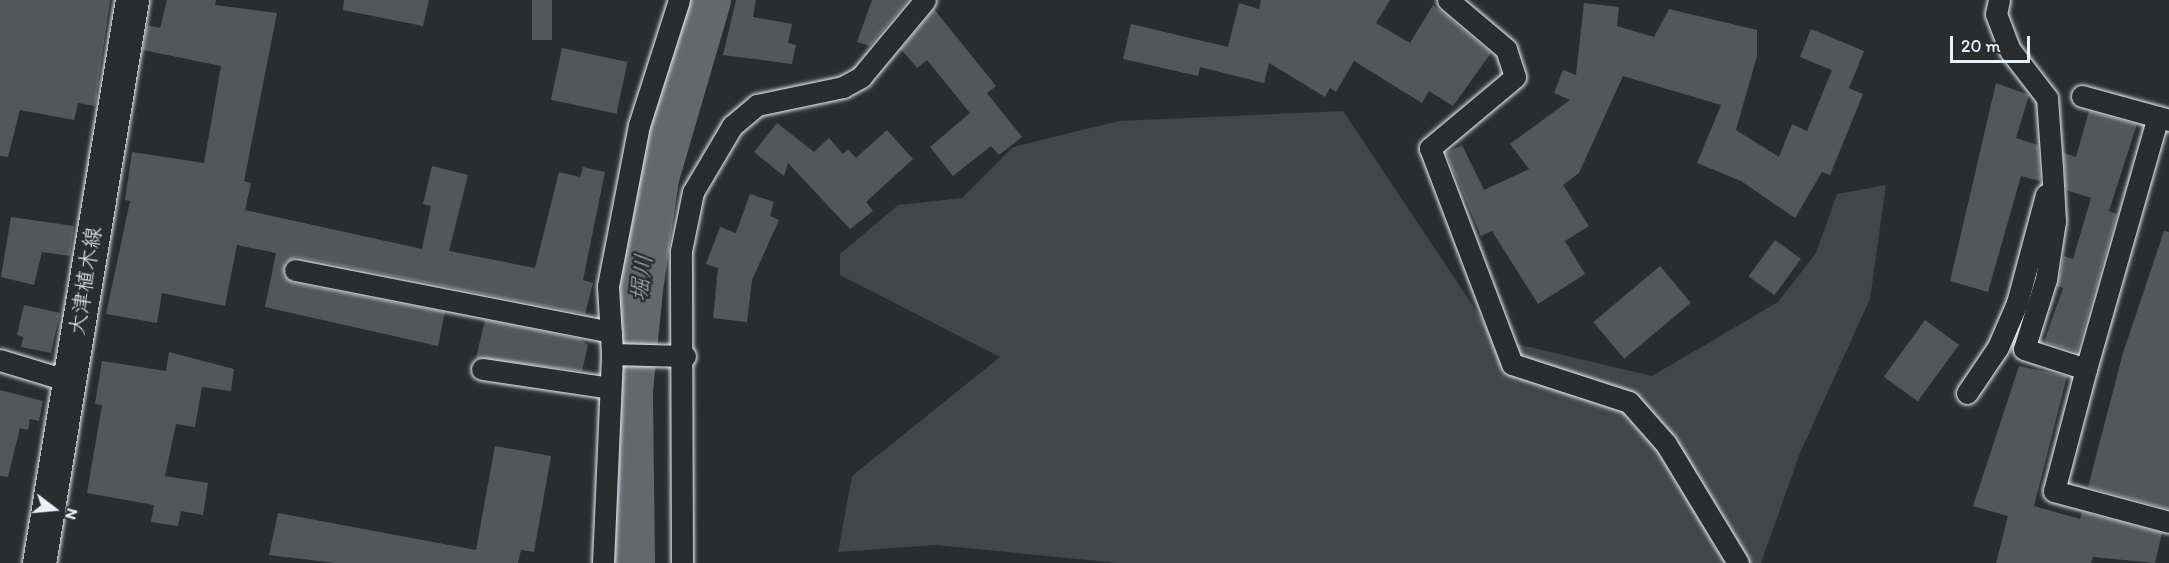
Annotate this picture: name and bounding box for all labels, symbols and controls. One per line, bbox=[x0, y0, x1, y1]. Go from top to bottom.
scale bar bbox=[1953, 24, 2032, 62]
text: 20 m bbox=[1961, 35, 2001, 57]
street label: 大津植木線 bbox=[63, 225, 107, 337]
water label: 堀川 bbox=[624, 252, 658, 304]
north arrow bbox=[24, 479, 84, 539]
text: N bbox=[61, 506, 82, 522]

